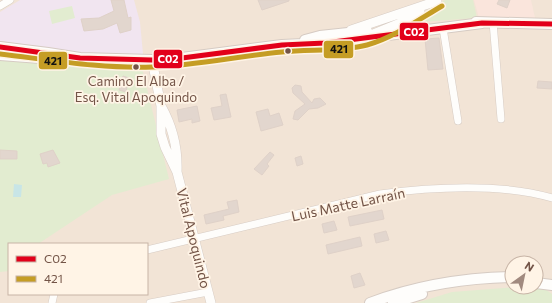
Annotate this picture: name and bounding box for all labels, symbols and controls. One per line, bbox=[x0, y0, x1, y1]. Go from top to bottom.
line badge: C02 bbox=[399, 22, 429, 41]
text: C02 bbox=[403, 25, 425, 38]
line badge: 421 bbox=[323, 40, 354, 59]
text: 421 bbox=[330, 42, 348, 55]
unlabelled marker bbox=[283, 46, 293, 56]
line badge: C02 bbox=[153, 49, 183, 69]
line badge: 421 bbox=[38, 51, 68, 70]
text: C02 bbox=[157, 52, 179, 65]
text: 421 bbox=[44, 54, 62, 67]
marker: Camino El Alba / Esq. Vital Apoquindo bbox=[131, 62, 141, 72]
place label: Camino El Alba / Esq. Vital Apoquindo bbox=[75, 73, 197, 105]
street label: Luis Matte Larraín bbox=[290, 184, 406, 224]
street label: Vital Apoquindo bbox=[173, 186, 215, 290]
legend bbox=[8, 243, 148, 295]
text: C02 bbox=[44, 251, 67, 265]
north arrow bbox=[504, 255, 544, 295]
text: N bbox=[523, 258, 537, 274]
text: 421 bbox=[44, 271, 63, 285]

